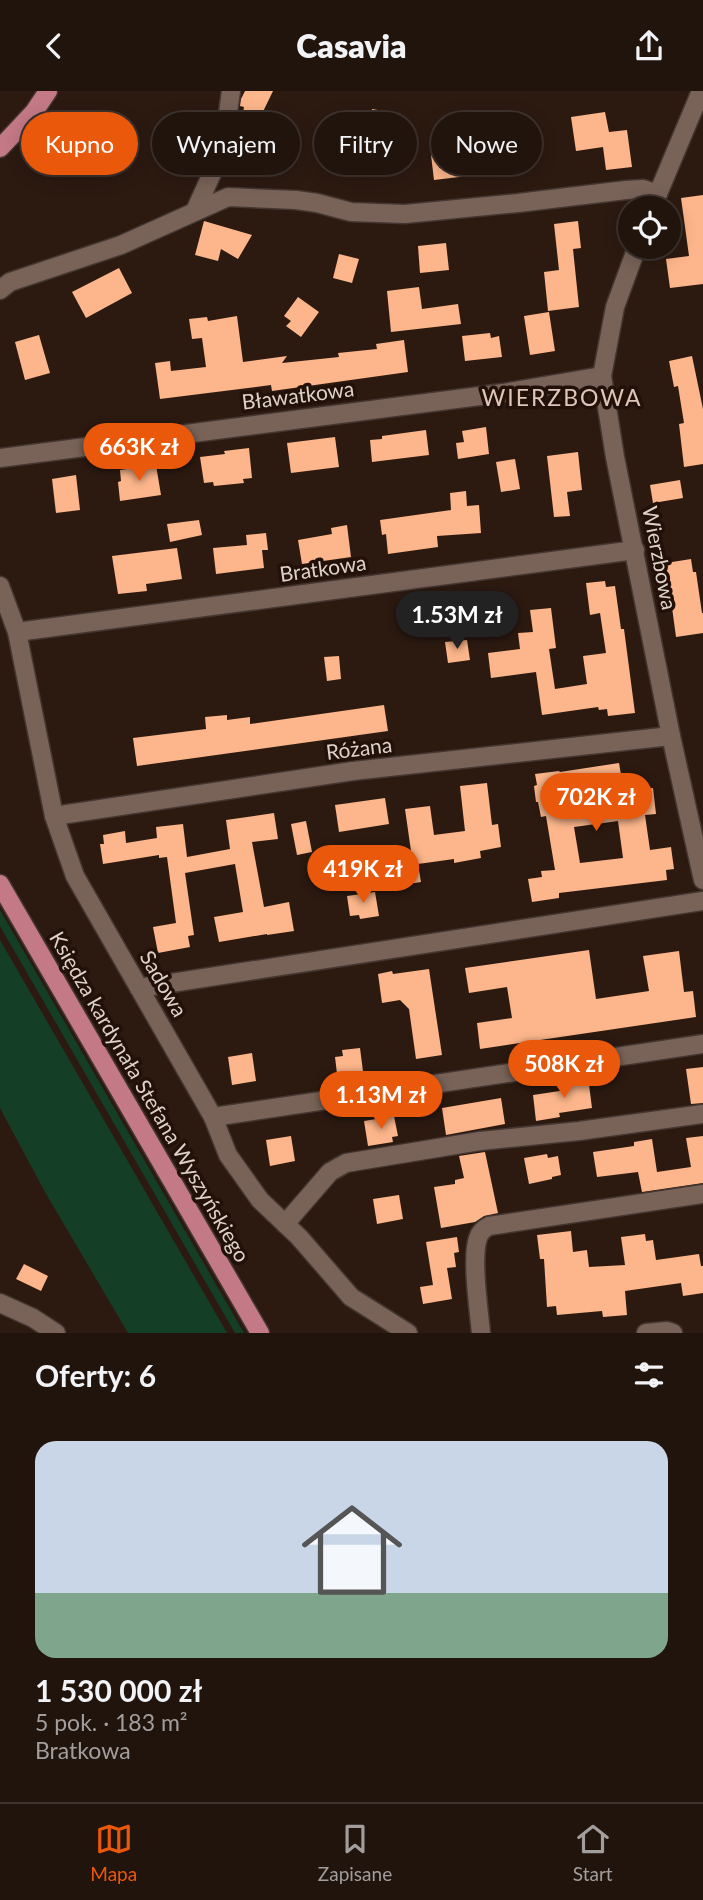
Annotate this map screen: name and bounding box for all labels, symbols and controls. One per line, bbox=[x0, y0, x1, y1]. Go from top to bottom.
text: Casavia bbox=[296, 26, 407, 65]
icon: back bbox=[35, 27, 73, 65]
icon: share bbox=[630, 27, 668, 65]
chip: Kupno bbox=[21, 112, 138, 175]
chip: Wynajem bbox=[152, 112, 300, 175]
chip: Filtry bbox=[314, 112, 417, 175]
chip: Nowe bbox=[431, 112, 542, 175]
map controls bbox=[618, 196, 681, 259]
button: locate bbox=[618, 196, 681, 259]
street label: Bławatkowa bbox=[240, 375, 355, 414]
district label: WIERZBOWA bbox=[481, 383, 643, 411]
pin: 663K zł bbox=[74, 423, 204, 483]
text: 663K zł bbox=[99, 432, 179, 460]
street label: Wierzbowa bbox=[638, 504, 683, 612]
street label: Bratkowa bbox=[278, 549, 368, 586]
pin: 1.53M zł bbox=[385, 591, 529, 651]
text: 1.53M zł bbox=[412, 600, 502, 628]
street label: Różana bbox=[324, 731, 393, 764]
pin: 702K zł bbox=[531, 773, 661, 833]
text: 702K zł bbox=[556, 782, 636, 810]
pin: 419K zł bbox=[298, 845, 428, 905]
text: 419K zł bbox=[323, 854, 403, 882]
street label: Księdza kardynała Stefana Wyszyńskiego bbox=[45, 926, 256, 1266]
street label: Sadowa bbox=[135, 946, 193, 1021]
pin: 508K zł bbox=[499, 1041, 629, 1100]
text: 508K zł bbox=[524, 1049, 604, 1077]
pin: 1.13M zł bbox=[309, 1072, 453, 1131]
text: 1.13M zł bbox=[336, 1080, 426, 1108]
icon: filters bbox=[630, 1356, 668, 1394]
text: Oferty: 6 bbox=[35, 1357, 156, 1393]
icon: home bbox=[289, 1487, 415, 1613]
text: 1 530 000 zł bbox=[35, 1672, 202, 1708]
text: 5 pok. · 183 m² bbox=[35, 1708, 188, 1736]
text: Bratkowa bbox=[35, 1736, 131, 1764]
tab: Mapa bbox=[90, 1820, 137, 1885]
tab: Zapisane bbox=[318, 1820, 392, 1885]
tab: Start bbox=[573, 1820, 613, 1885]

